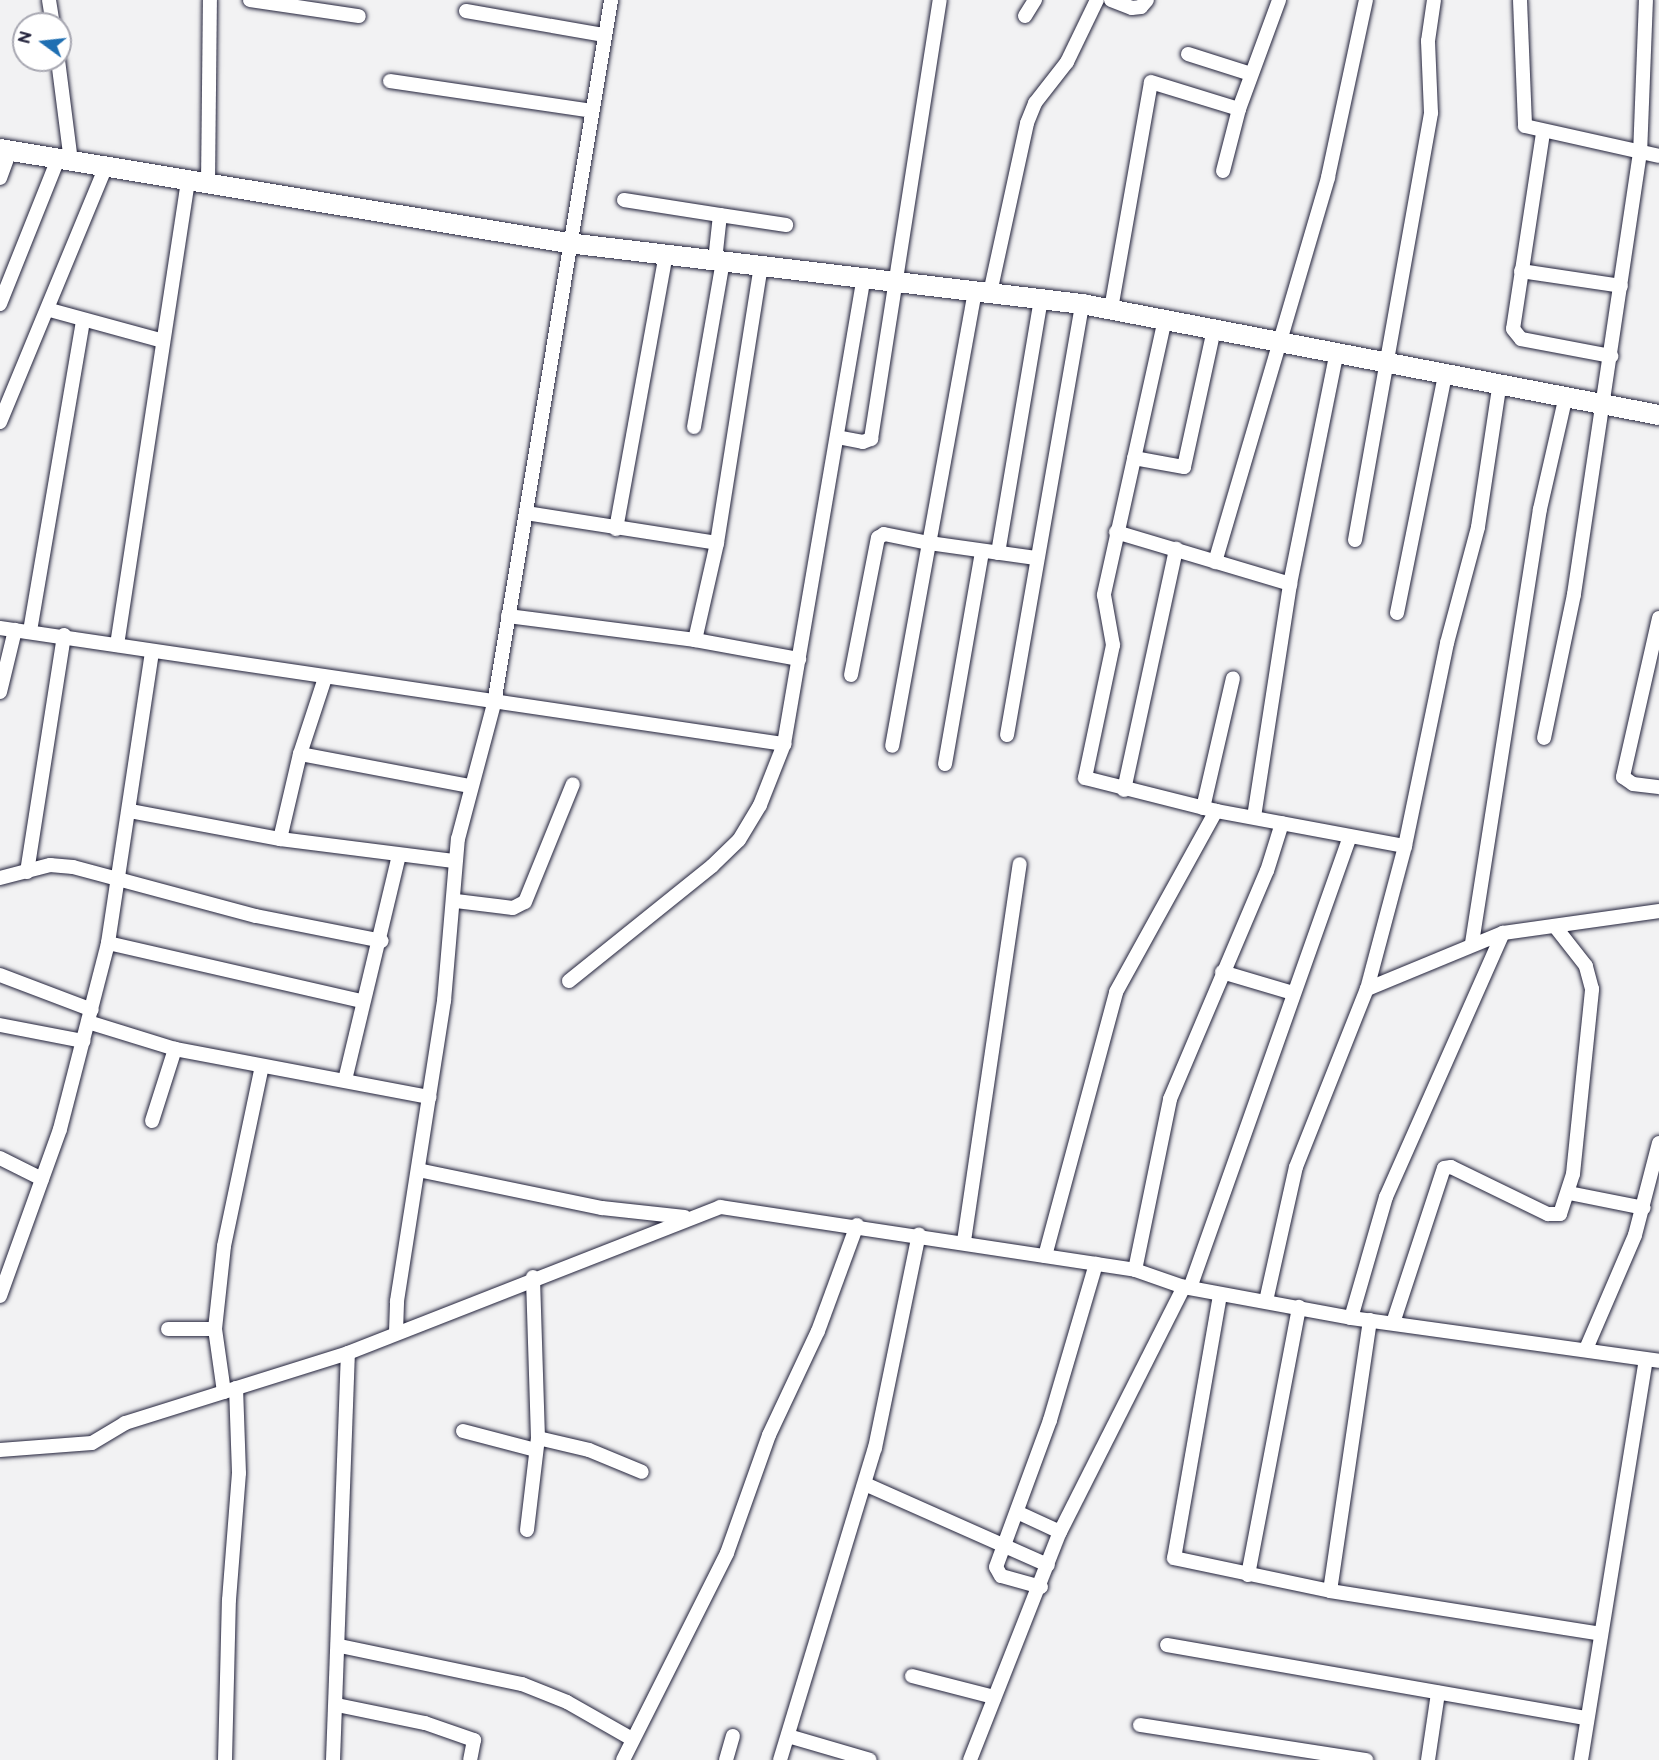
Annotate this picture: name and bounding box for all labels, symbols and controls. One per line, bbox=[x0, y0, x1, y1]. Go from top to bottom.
north arrow bbox=[12, 12, 72, 72]
text: N bbox=[15, 29, 37, 46]

